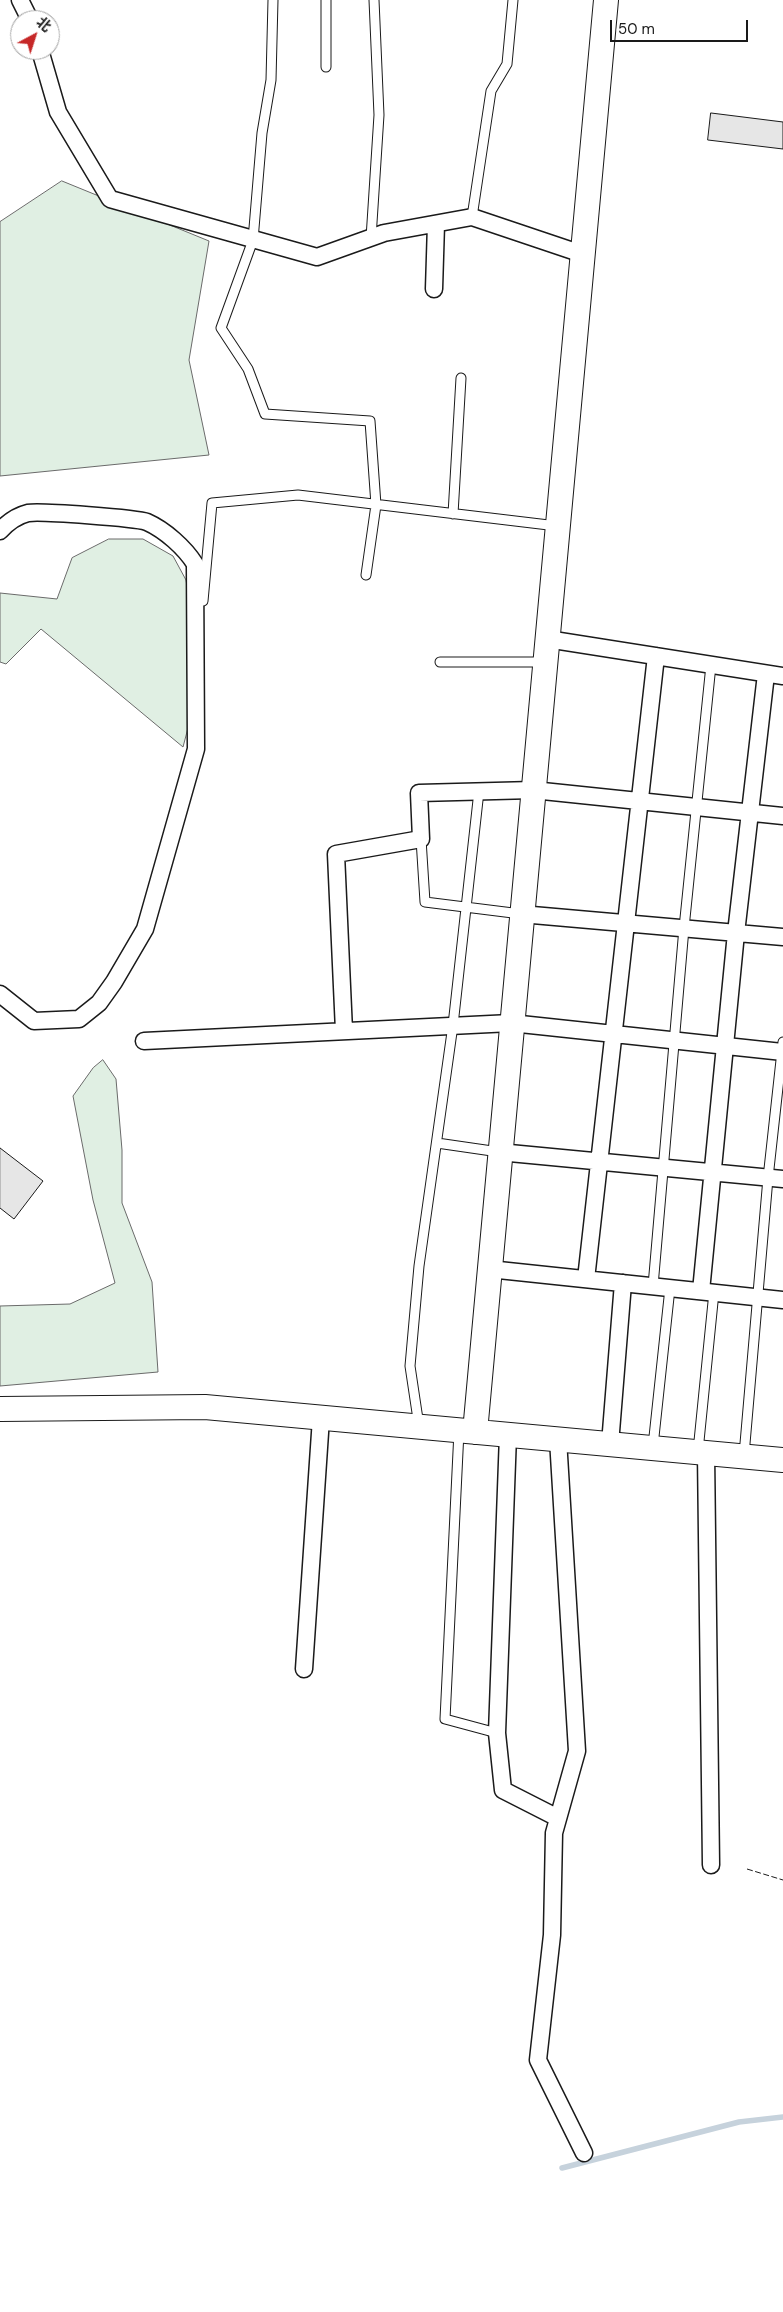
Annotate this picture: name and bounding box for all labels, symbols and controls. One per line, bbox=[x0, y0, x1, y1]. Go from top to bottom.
north arrow bbox=[10, 10, 60, 60]
scale bar bbox=[613, 10, 750, 42]
text: 北 bbox=[33, 13, 55, 36]
text: 50 m bbox=[618, 19, 655, 39]

